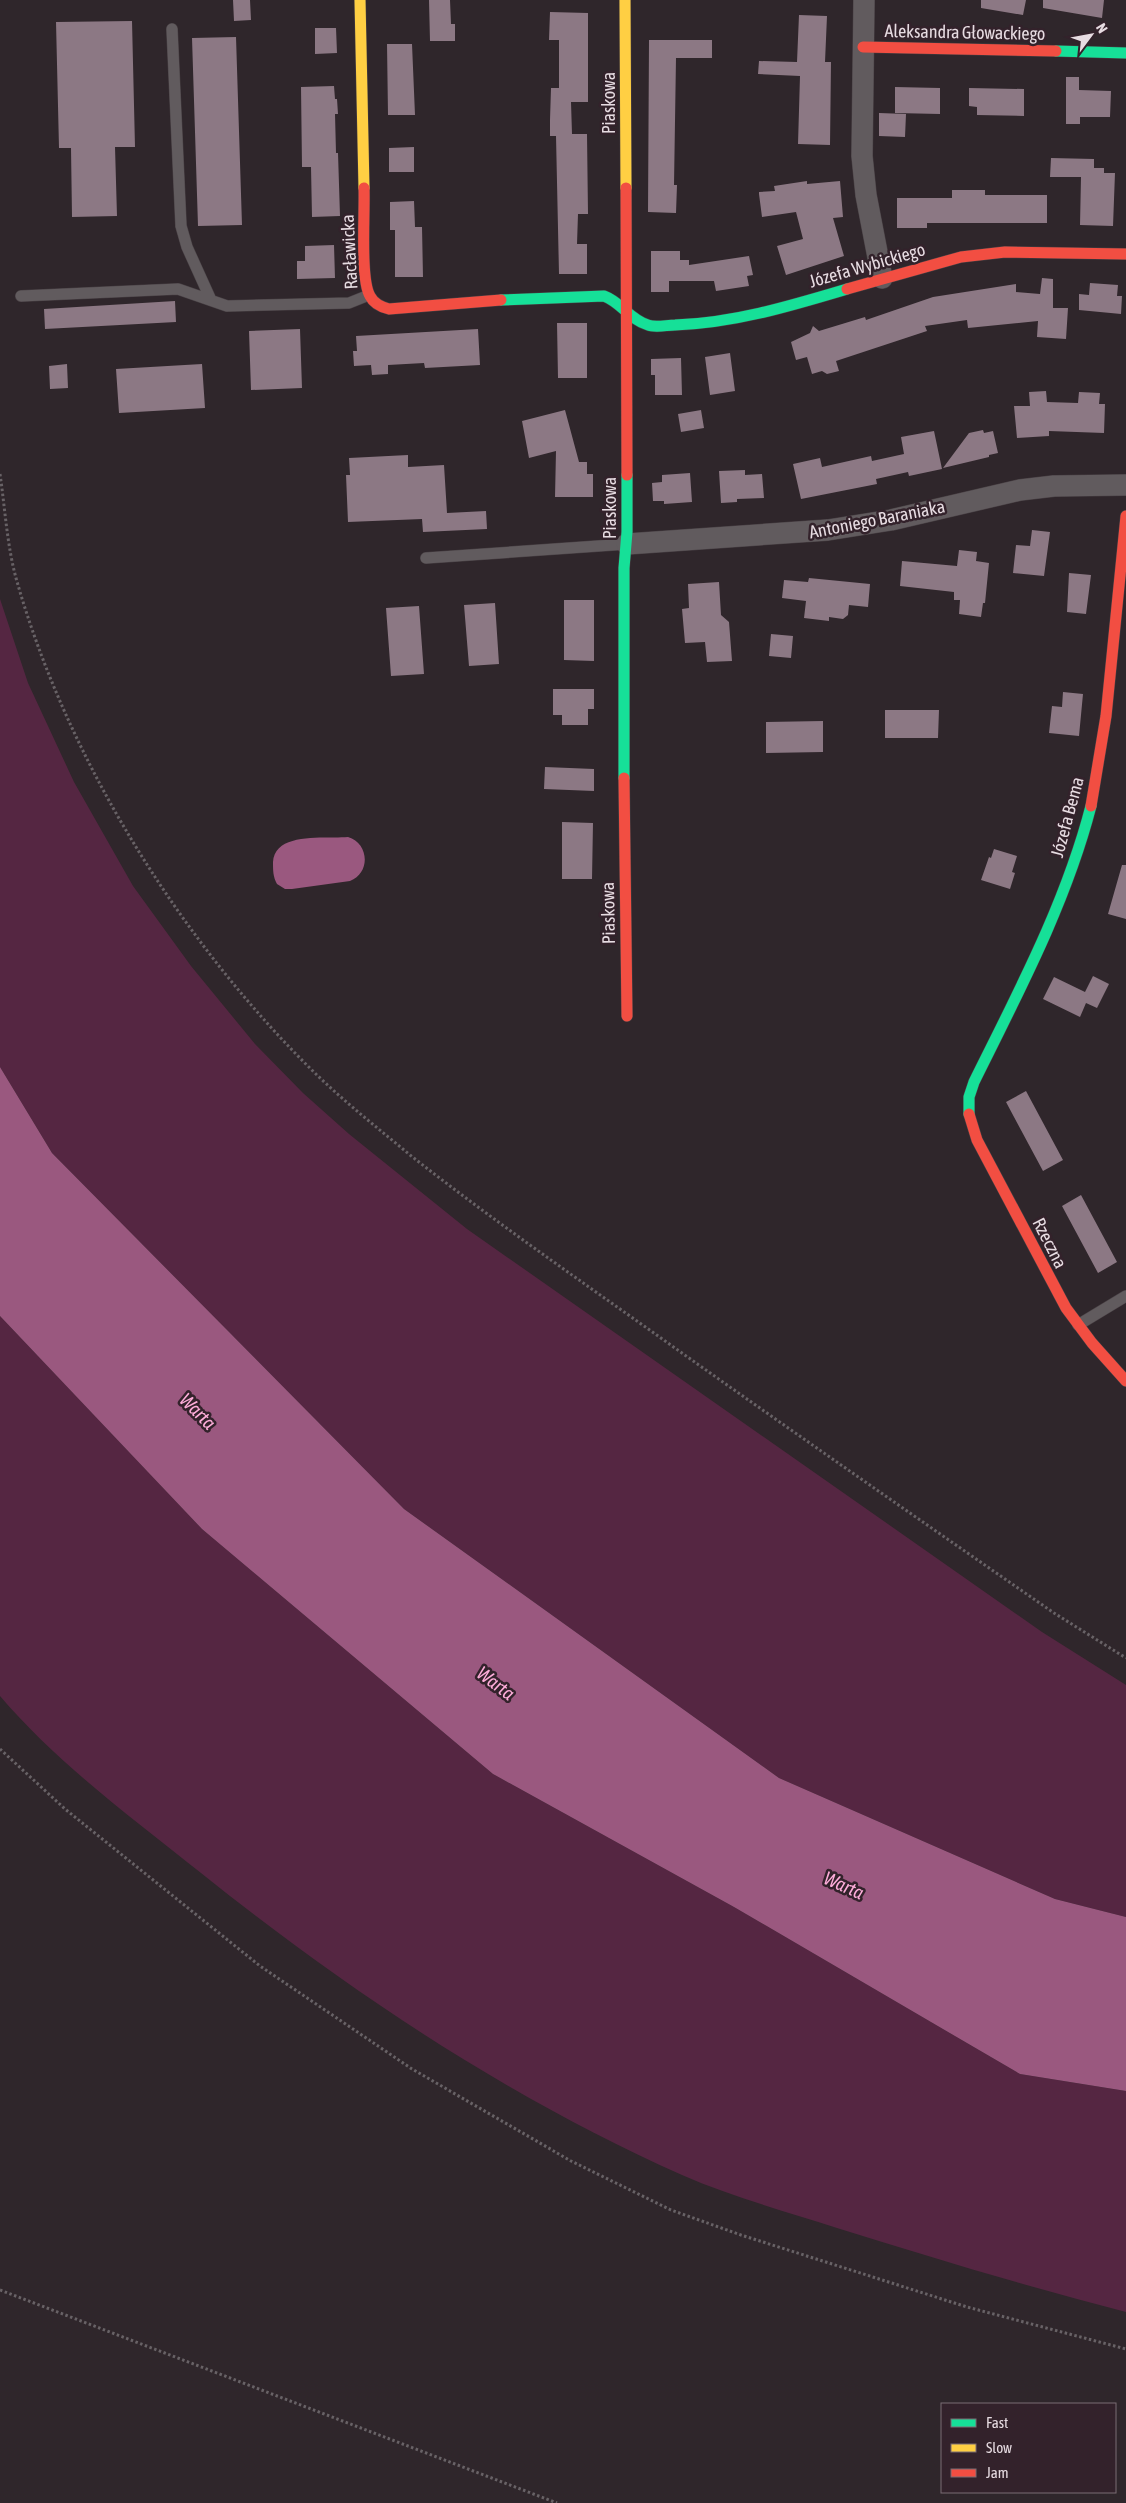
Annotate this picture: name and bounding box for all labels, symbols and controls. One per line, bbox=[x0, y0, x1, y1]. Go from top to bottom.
north arrow bbox=[1066, 10, 1116, 60]
street label: Aleksandra Głowackiego bbox=[884, 20, 1046, 44]
text: N bbox=[1093, 20, 1111, 36]
street label: Piaskowa bbox=[598, 72, 619, 134]
street label: Racławicka bbox=[337, 214, 361, 290]
street label: Józefa Wybickiego bbox=[807, 238, 927, 292]
street label: Piaskowa bbox=[599, 477, 620, 539]
street label: Antoniego Baraniaka bbox=[807, 496, 947, 542]
street label: Józefa Bema bbox=[1046, 775, 1088, 859]
street label: Piaskowa bbox=[597, 882, 619, 944]
street label: Rzeczna bbox=[1028, 1214, 1072, 1272]
water label: Warta bbox=[176, 1389, 221, 1434]
water label: Warta bbox=[473, 1662, 519, 1704]
water label: Warta bbox=[821, 1866, 868, 1904]
legend bbox=[941, 2403, 1116, 2493]
text: Fast bbox=[986, 2414, 1008, 2431]
text: Slow bbox=[986, 2439, 1012, 2456]
text: Jam bbox=[986, 2464, 1009, 2481]

